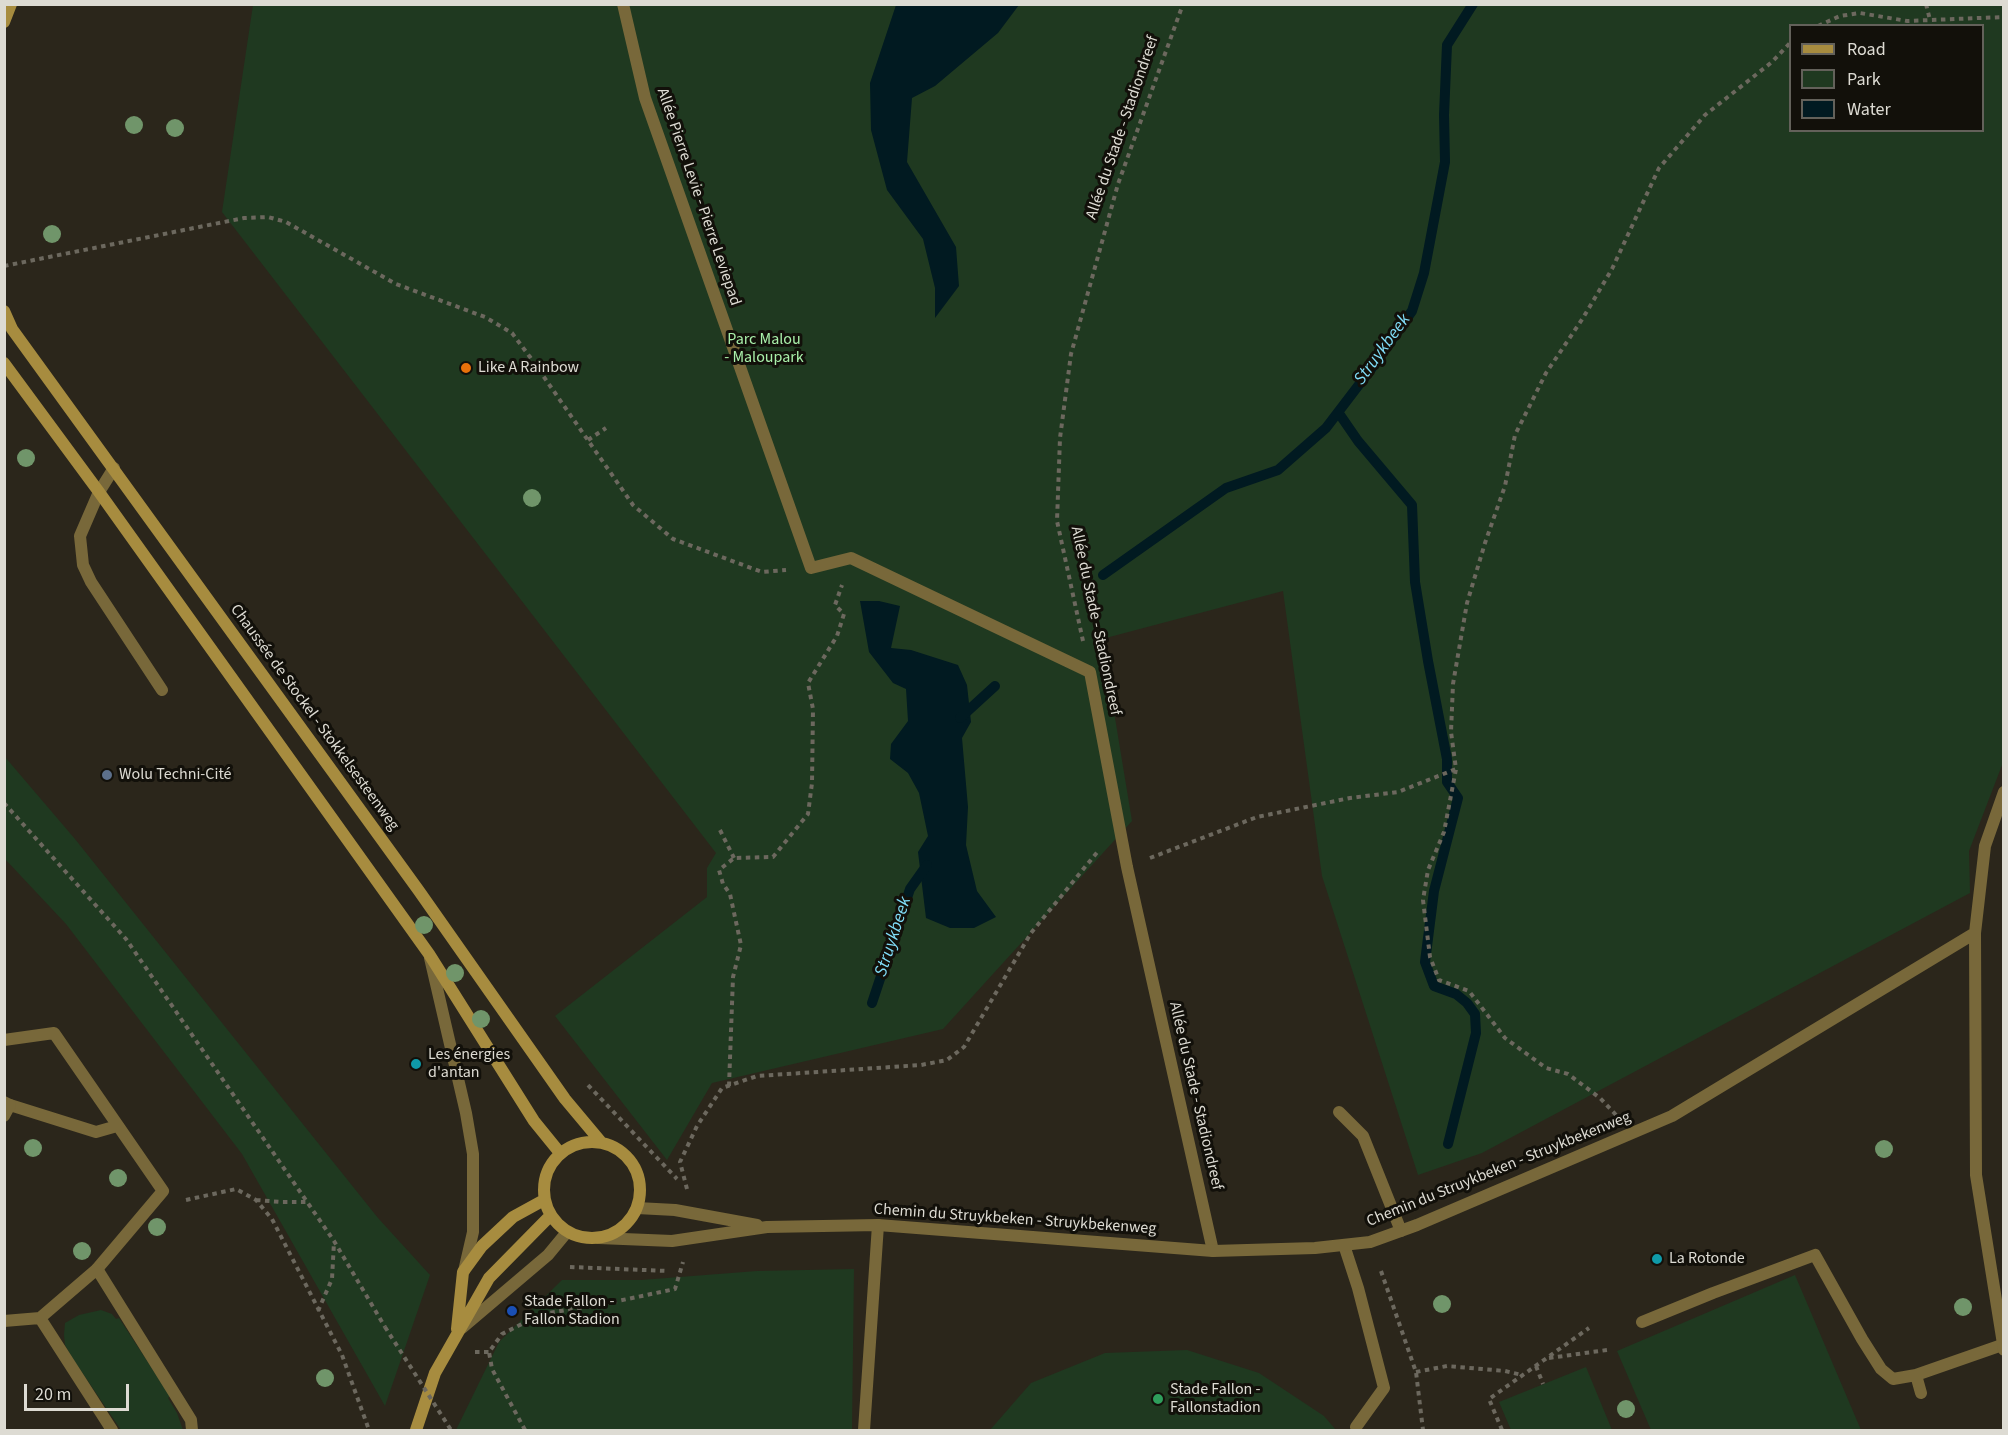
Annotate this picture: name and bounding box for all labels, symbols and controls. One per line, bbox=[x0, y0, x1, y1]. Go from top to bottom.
legend bbox=[1789, 24, 1984, 132]
street label: Allée du Stade - Stadiondreef bbox=[1083, 34, 1163, 222]
text: Road bbox=[1847, 37, 1886, 62]
text: Park bbox=[1847, 67, 1881, 92]
street label: Allée Pierre Levie - Pierre Leviepad bbox=[652, 86, 744, 308]
text: Water bbox=[1847, 97, 1891, 122]
water label: Struykbeek bbox=[1350, 310, 1416, 390]
park label: Parc Malou - Maloupark bbox=[724, 330, 804, 368]
place label: Like A Rainbow bbox=[478, 358, 579, 378]
marker: Like A Rainbow bbox=[459, 361, 473, 375]
street label: Allée du Stade - Stadiondreef bbox=[1066, 525, 1124, 717]
street label: Chaussée de Stockel - Stokkelsesteenweg bbox=[225, 601, 403, 835]
place label: Wolu Techni-Cité bbox=[119, 765, 232, 785]
marker: Wolu Techni-Cité bbox=[100, 768, 114, 782]
water label: Struykbeek bbox=[871, 894, 917, 980]
street label: Allée du Stade - Stadiondreef bbox=[1164, 1000, 1226, 1192]
place label: Les énergies d'antan bbox=[428, 1045, 510, 1083]
marker: Les énergies d'antan bbox=[409, 1057, 423, 1071]
street label: Chemin du Struykbeken - Struykbekenweg bbox=[1364, 1108, 1634, 1232]
street label: Chemin du Struykbeken - Struykbekenweg bbox=[873, 1201, 1157, 1239]
place label: La Rotonde bbox=[1669, 1249, 1745, 1269]
marker: La Rotonde bbox=[1650, 1252, 1664, 1266]
place label: Stade Fallon - Fallon Stadion bbox=[524, 1292, 620, 1330]
marker: Stade Fallon - Fallon Stadion bbox=[505, 1304, 519, 1318]
scale bar bbox=[27, 1372, 132, 1410]
place label: Stade Fallon - Fallonstadion bbox=[1170, 1380, 1261, 1418]
text: 20 m bbox=[35, 1382, 71, 1407]
marker: Stade Fallon - Fallonstadion bbox=[1151, 1392, 1165, 1406]

